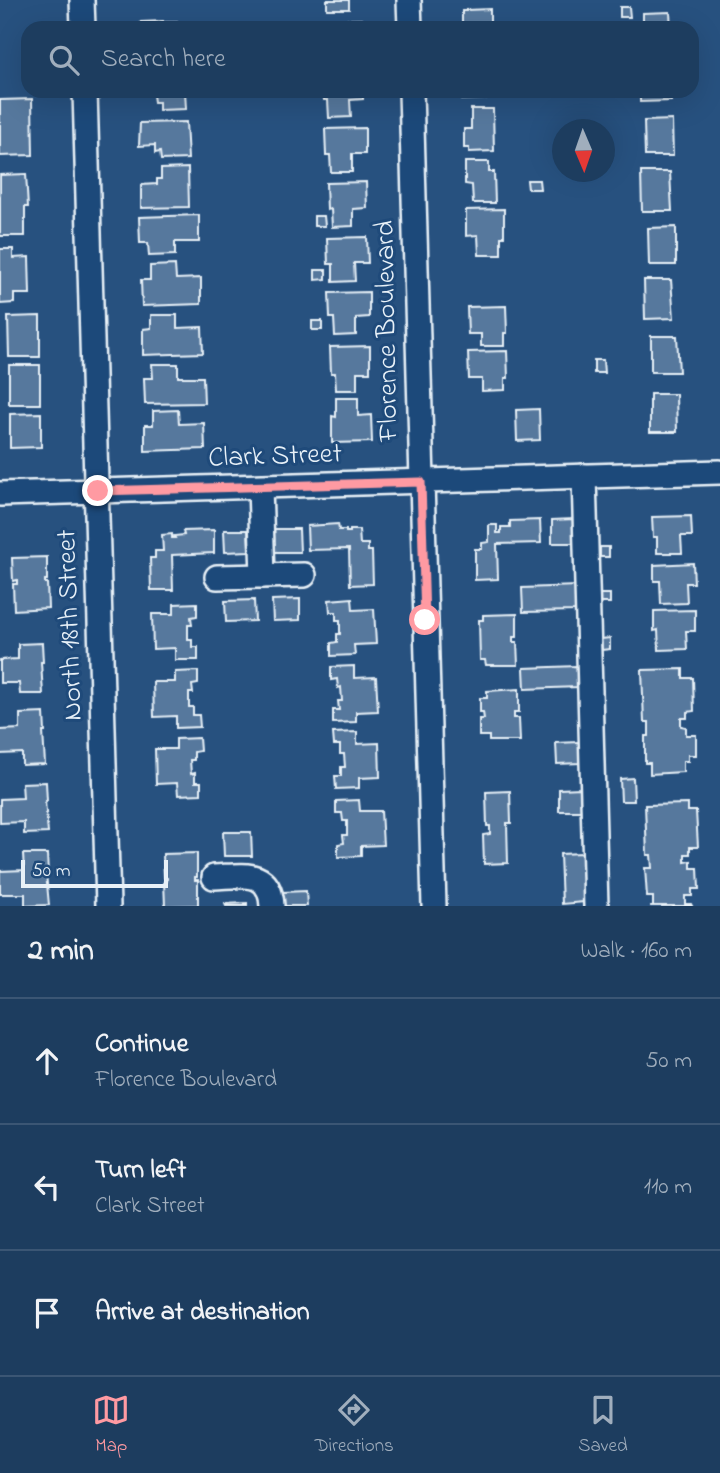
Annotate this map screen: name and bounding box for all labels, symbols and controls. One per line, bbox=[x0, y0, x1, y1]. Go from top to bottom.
search box bbox=[21, 21, 699, 98]
icon: search bbox=[45, 41, 83, 79]
text: Search here bbox=[101, 41, 226, 79]
north arrow bbox=[552, 119, 615, 182]
street label: Florence Boulevard bbox=[366, 220, 410, 443]
street label: Clark Street bbox=[207, 434, 343, 480]
route end bbox=[82, 475, 113, 506]
street label: North 18th Street bbox=[47, 529, 95, 721]
route start bbox=[409, 604, 440, 635]
scale bar bbox=[21, 857, 168, 889]
text: 50 m bbox=[32, 858, 71, 885]
text: 2 min bbox=[28, 930, 94, 974]
text: Walk · 160 m bbox=[580, 935, 692, 968]
text: Continue bbox=[95, 1026, 188, 1064]
icon: ahead bbox=[28, 1042, 66, 1080]
text: 50 m bbox=[645, 1045, 692, 1078]
text: Florence Boulevard bbox=[95, 1064, 277, 1097]
text: Turn left bbox=[95, 1152, 186, 1190]
icon: left bbox=[28, 1168, 66, 1206]
text: 110 m bbox=[644, 1171, 692, 1204]
text: Clark Street bbox=[95, 1190, 205, 1223]
icon: arrive bbox=[28, 1294, 66, 1332]
text: Arrive at destination bbox=[95, 1294, 310, 1332]
tab: Map bbox=[92, 1391, 130, 1460]
tab: Directions bbox=[315, 1391, 394, 1460]
tab: Saved bbox=[578, 1391, 628, 1460]

